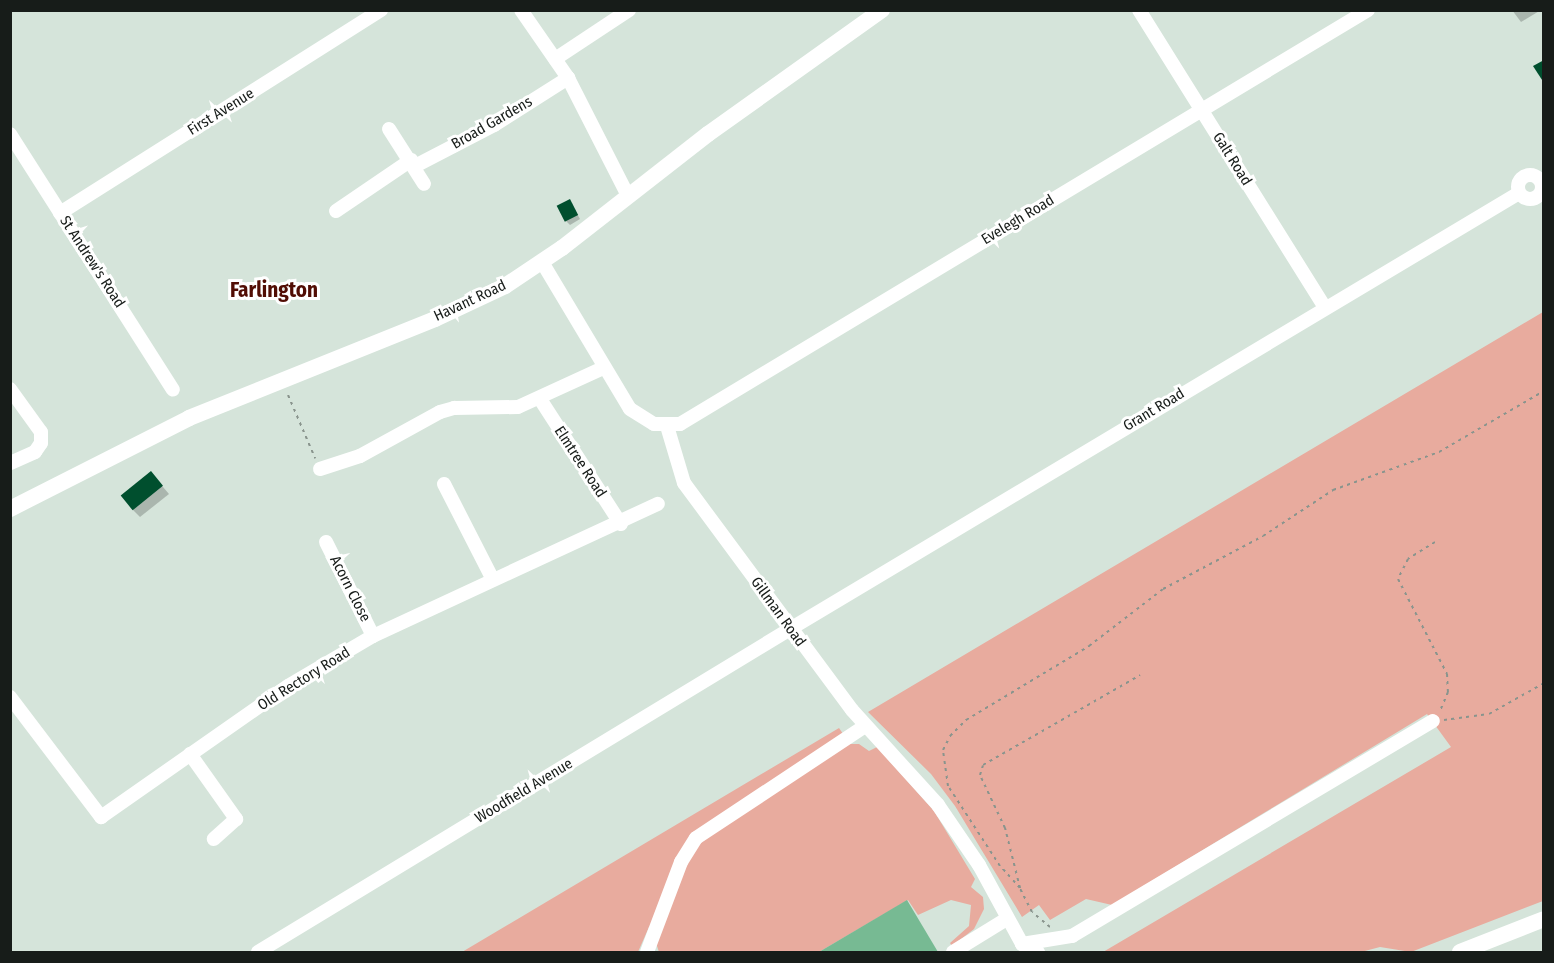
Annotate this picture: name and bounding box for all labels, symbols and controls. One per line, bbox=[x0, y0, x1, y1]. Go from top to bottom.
street label: First Avenue bbox=[185, 85, 257, 139]
street label: Broad Gardens bbox=[448, 93, 536, 153]
street label: Galt Road bbox=[1209, 129, 1255, 189]
street label: Evelegh Road bbox=[978, 191, 1058, 249]
street label: St Andrew's Road bbox=[56, 213, 128, 311]
street label: Havant Road bbox=[431, 276, 509, 326]
district label: Farlington bbox=[230, 277, 318, 303]
street label: Grant Road bbox=[1120, 385, 1188, 435]
street label: Elmtree Road bbox=[550, 423, 610, 501]
street label: Acorn Close bbox=[326, 553, 374, 625]
street label: Gillman Road bbox=[747, 574, 809, 650]
street label: Old Rectory Road bbox=[254, 643, 354, 715]
street label: Woodfield Avenue bbox=[472, 755, 576, 827]

